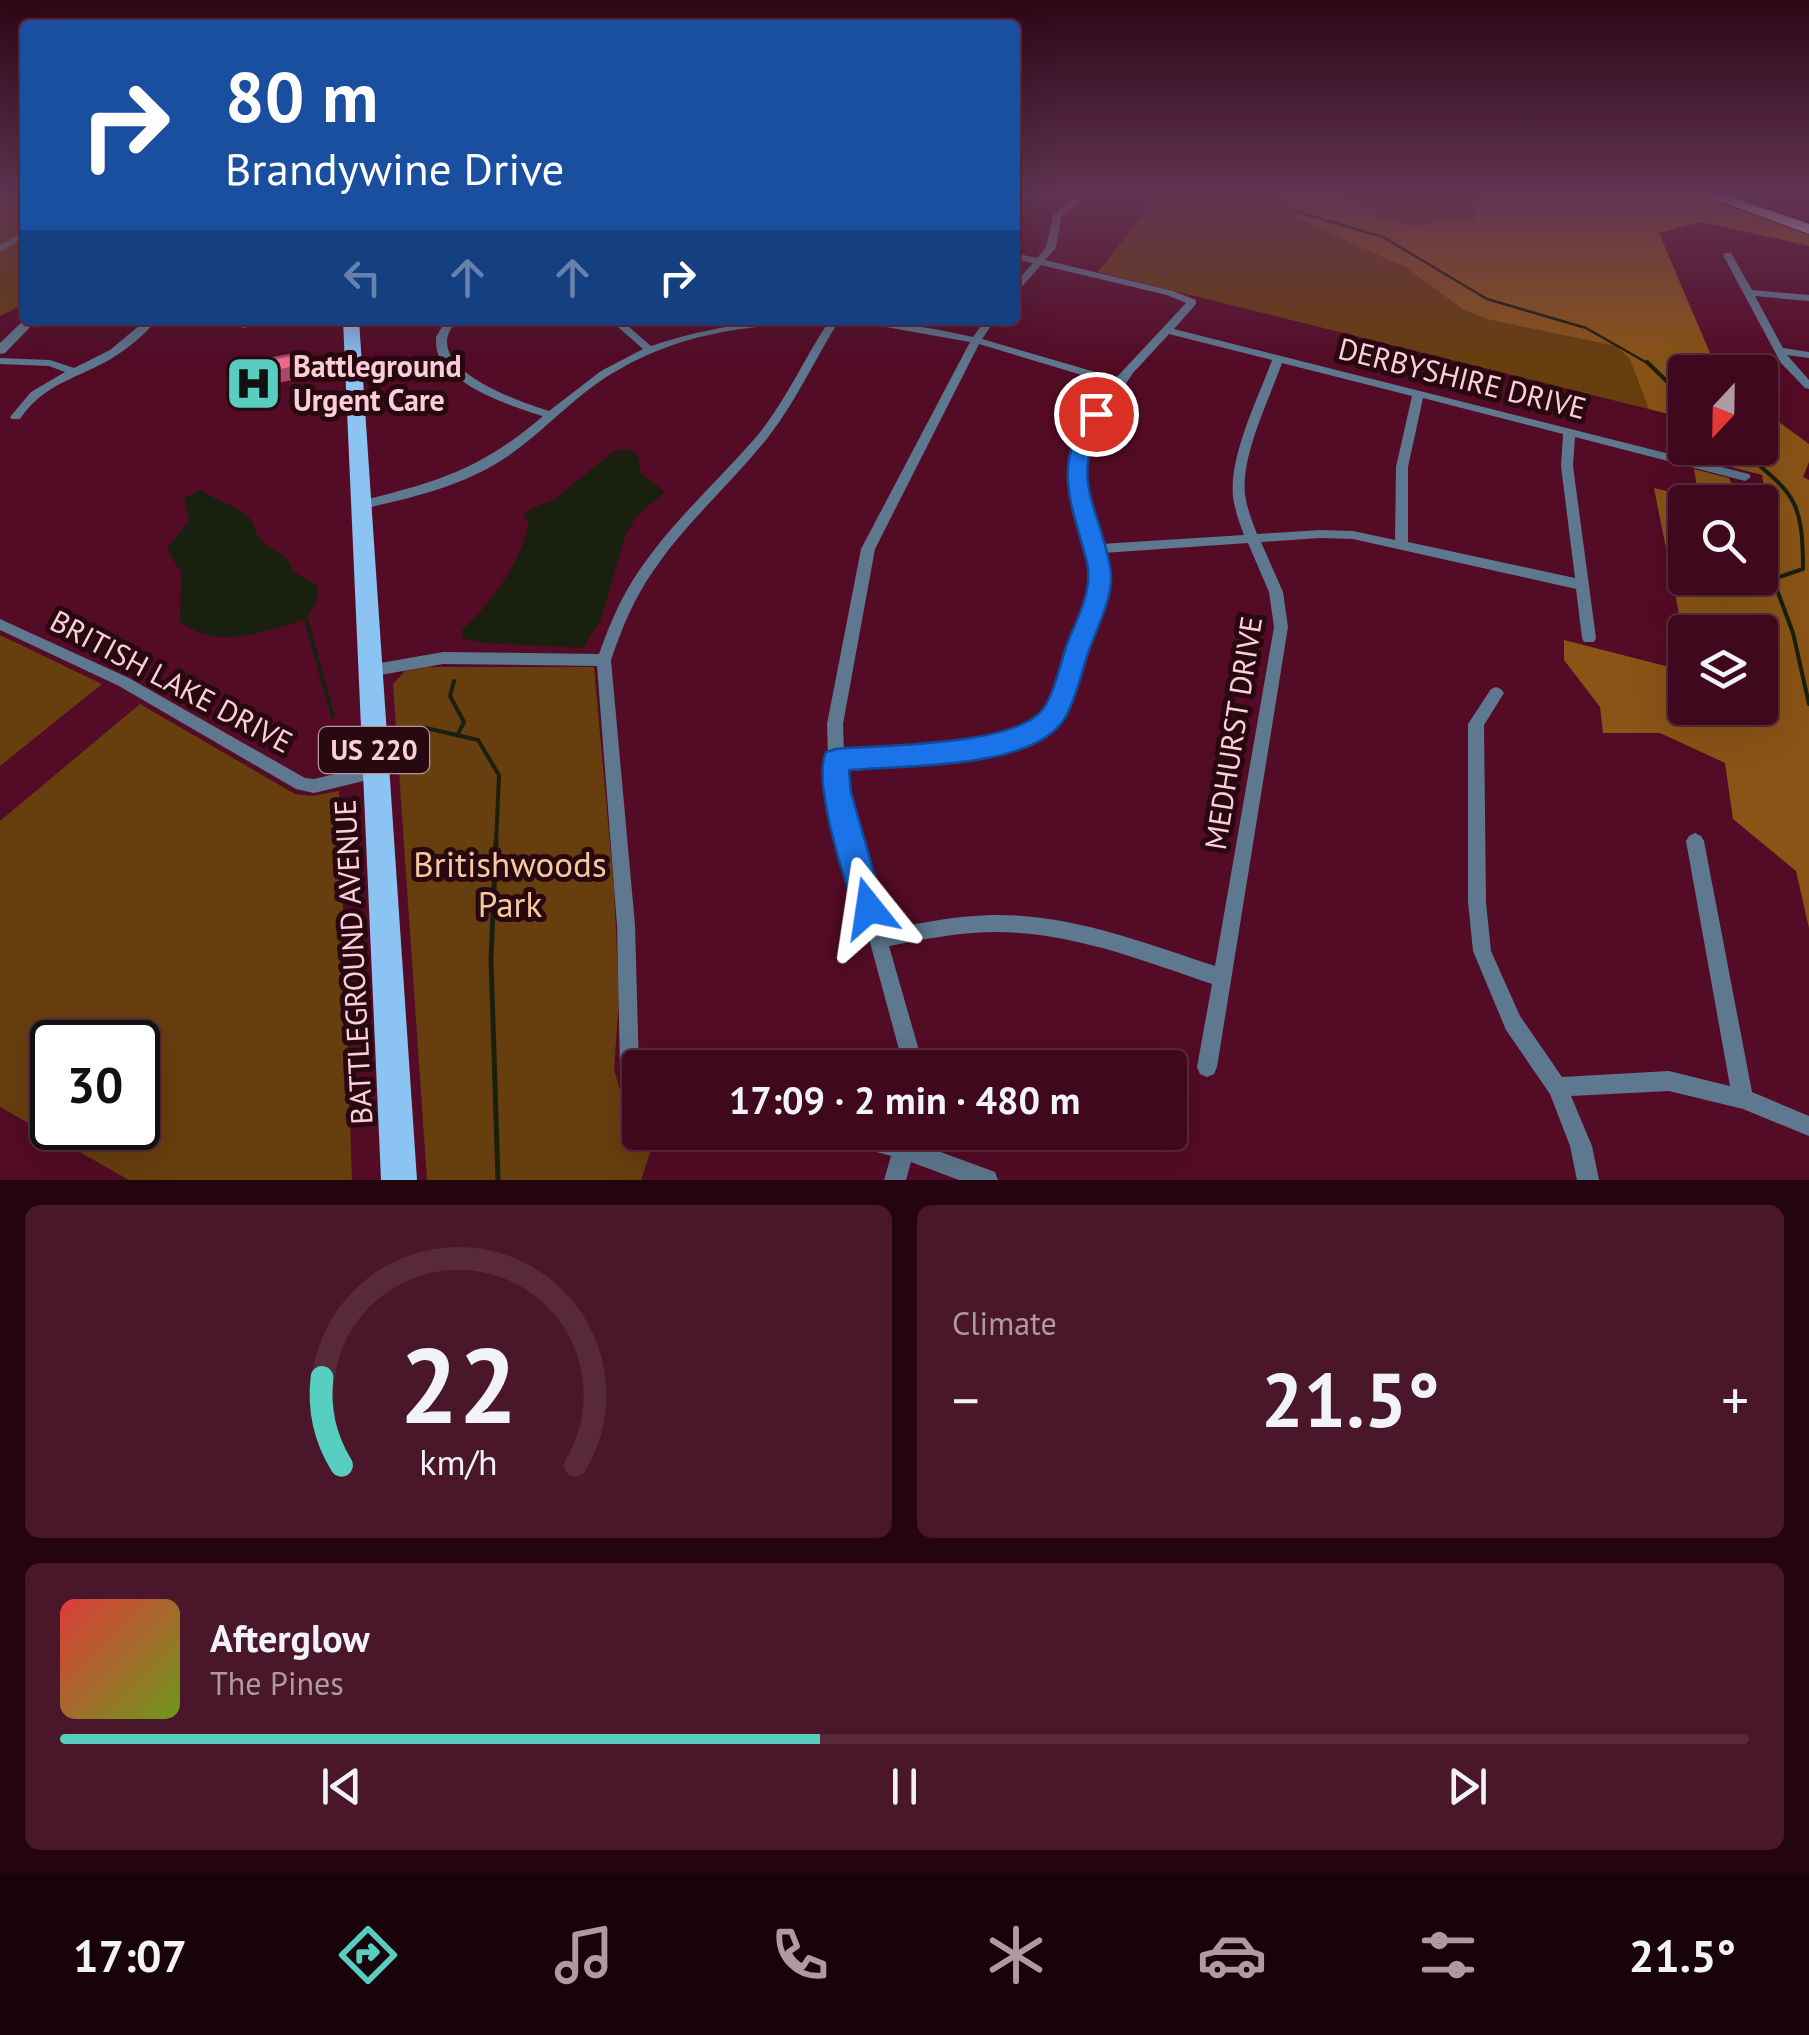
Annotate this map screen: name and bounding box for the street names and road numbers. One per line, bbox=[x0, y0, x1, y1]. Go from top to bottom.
street label: DERBYSHIRE DRIVE bbox=[1334, 328, 1590, 427]
street label: BRITISH LAKE DRIVE bbox=[44, 600, 299, 761]
street label: MEDHURST DRIVE bbox=[1195, 613, 1270, 852]
road number: US 220 bbox=[319, 727, 429, 773]
street label: BATTLEGROUND AVENUE bbox=[325, 799, 380, 1126]

